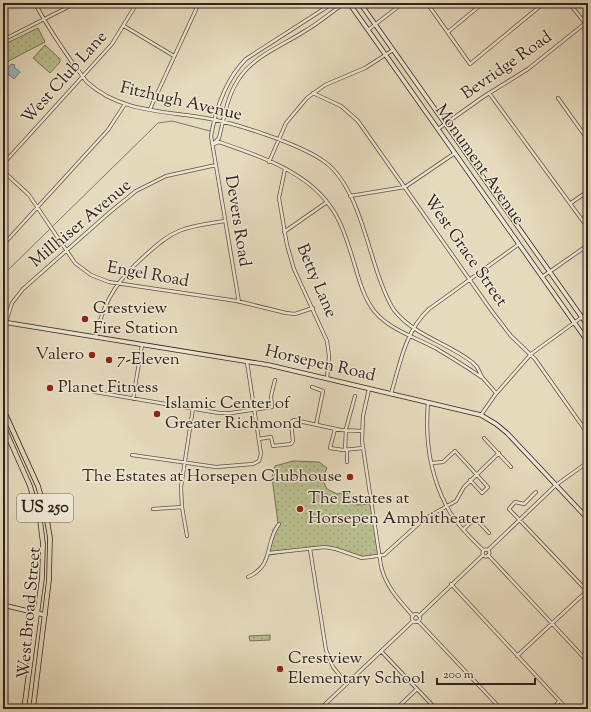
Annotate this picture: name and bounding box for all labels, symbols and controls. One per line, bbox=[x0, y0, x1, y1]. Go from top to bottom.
street label: West Club Lane bbox=[17, 26, 113, 130]
street label: Bevridge Road bbox=[457, 26, 558, 106]
street label: Fitzhugh Avenue bbox=[118, 76, 244, 128]
street label: Monument Avenue bbox=[428, 100, 530, 230]
street label: Millhiser Avenue bbox=[25, 174, 137, 274]
street label: Devers Road bbox=[218, 174, 256, 269]
street label: West Grace Street bbox=[417, 190, 513, 312]
street label: Betty Lane bbox=[290, 240, 342, 322]
street label: Engel Road bbox=[105, 256, 191, 294]
place label: Crestview Fire Station bbox=[93, 297, 178, 341]
marker: Crestview Fire Station bbox=[80, 314, 90, 324]
street label: Horsepen Road bbox=[262, 340, 378, 388]
place label: Valero bbox=[35, 343, 84, 367]
place label: 7-Eleven bbox=[117, 348, 180, 372]
marker: Valero bbox=[87, 350, 97, 360]
marker: 7-Eleven bbox=[104, 355, 114, 365]
place label: Planet Fitness bbox=[58, 376, 159, 400]
marker: Planet Fitness bbox=[45, 383, 55, 393]
place label: Islamic Center of Greater Richmond bbox=[165, 392, 302, 436]
marker: Islamic Center of Greater Richmond bbox=[152, 409, 162, 419]
place label: The Estates at Horsepen Clubhouse bbox=[82, 465, 342, 489]
marker: The Estates at Horsepen Clubhouse bbox=[345, 472, 355, 482]
place label: The Estates at Horsepen Amphitheater bbox=[308, 487, 486, 531]
road number: US 250 bbox=[17, 494, 73, 522]
marker: The Estates at Horsepen Amphitheater bbox=[295, 504, 305, 514]
street label: West Broad Street bbox=[12, 546, 48, 680]
place label: Crestview Elementary School bbox=[288, 647, 425, 691]
scale bar bbox=[437, 660, 535, 686]
marker: Crestview Elementary School bbox=[275, 664, 285, 674]
text: 200 m bbox=[443, 666, 474, 684]

